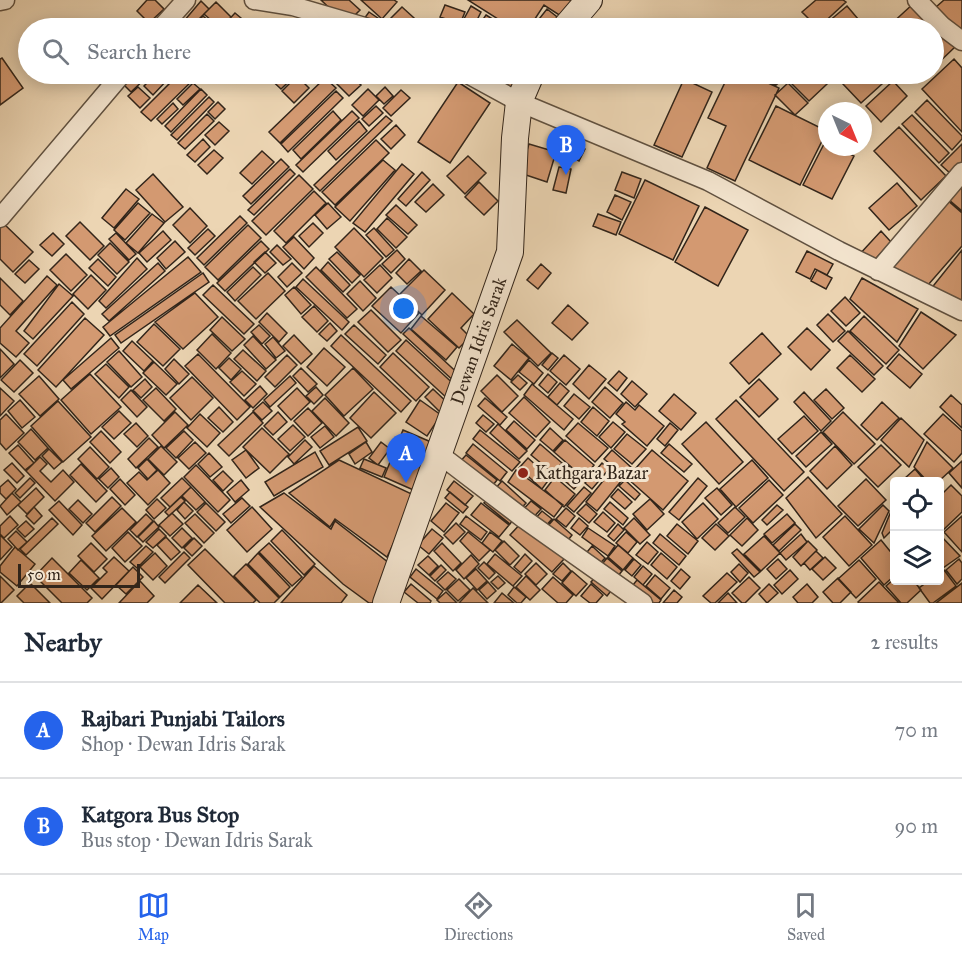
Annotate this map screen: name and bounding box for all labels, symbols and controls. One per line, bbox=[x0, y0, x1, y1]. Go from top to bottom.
search box bbox=[18, 18, 944, 84]
icon: search bbox=[39, 35, 72, 68]
text: Search here bbox=[87, 38, 191, 65]
north arrow bbox=[818, 102, 872, 156]
pin: B bbox=[546, 126, 586, 175]
street label: Dewan Idris Sarak bbox=[446, 273, 511, 408]
your location bbox=[389, 294, 418, 323]
pin: A bbox=[386, 434, 426, 483]
place label: Kathgara Bazar bbox=[535, 462, 648, 485]
marker: Kathgara Bazar bbox=[516, 466, 530, 480]
map controls bbox=[890, 477, 944, 585]
button: locate bbox=[890, 477, 944, 531]
button: layers bbox=[890, 531, 944, 585]
scale bar bbox=[18, 561, 140, 588]
text: 50 m bbox=[27, 565, 61, 584]
text: Nearby bbox=[24, 626, 102, 658]
text: 2 results bbox=[870, 630, 938, 654]
text: Rajbari Punjabi Tailors bbox=[81, 705, 285, 732]
text: A bbox=[37, 718, 50, 742]
text: 70 m bbox=[895, 718, 938, 742]
text: Shop · Dewan Idris Sarak bbox=[81, 732, 286, 756]
text: Katgora Bus Stop bbox=[81, 801, 239, 828]
text: B bbox=[37, 814, 50, 838]
text: 90 m bbox=[895, 814, 938, 838]
text: Bus stop · Dewan Idris Sarak bbox=[81, 828, 313, 852]
tab: Map bbox=[137, 889, 170, 944]
tab: Directions bbox=[444, 889, 513, 944]
tab: Saved bbox=[787, 889, 825, 944]

